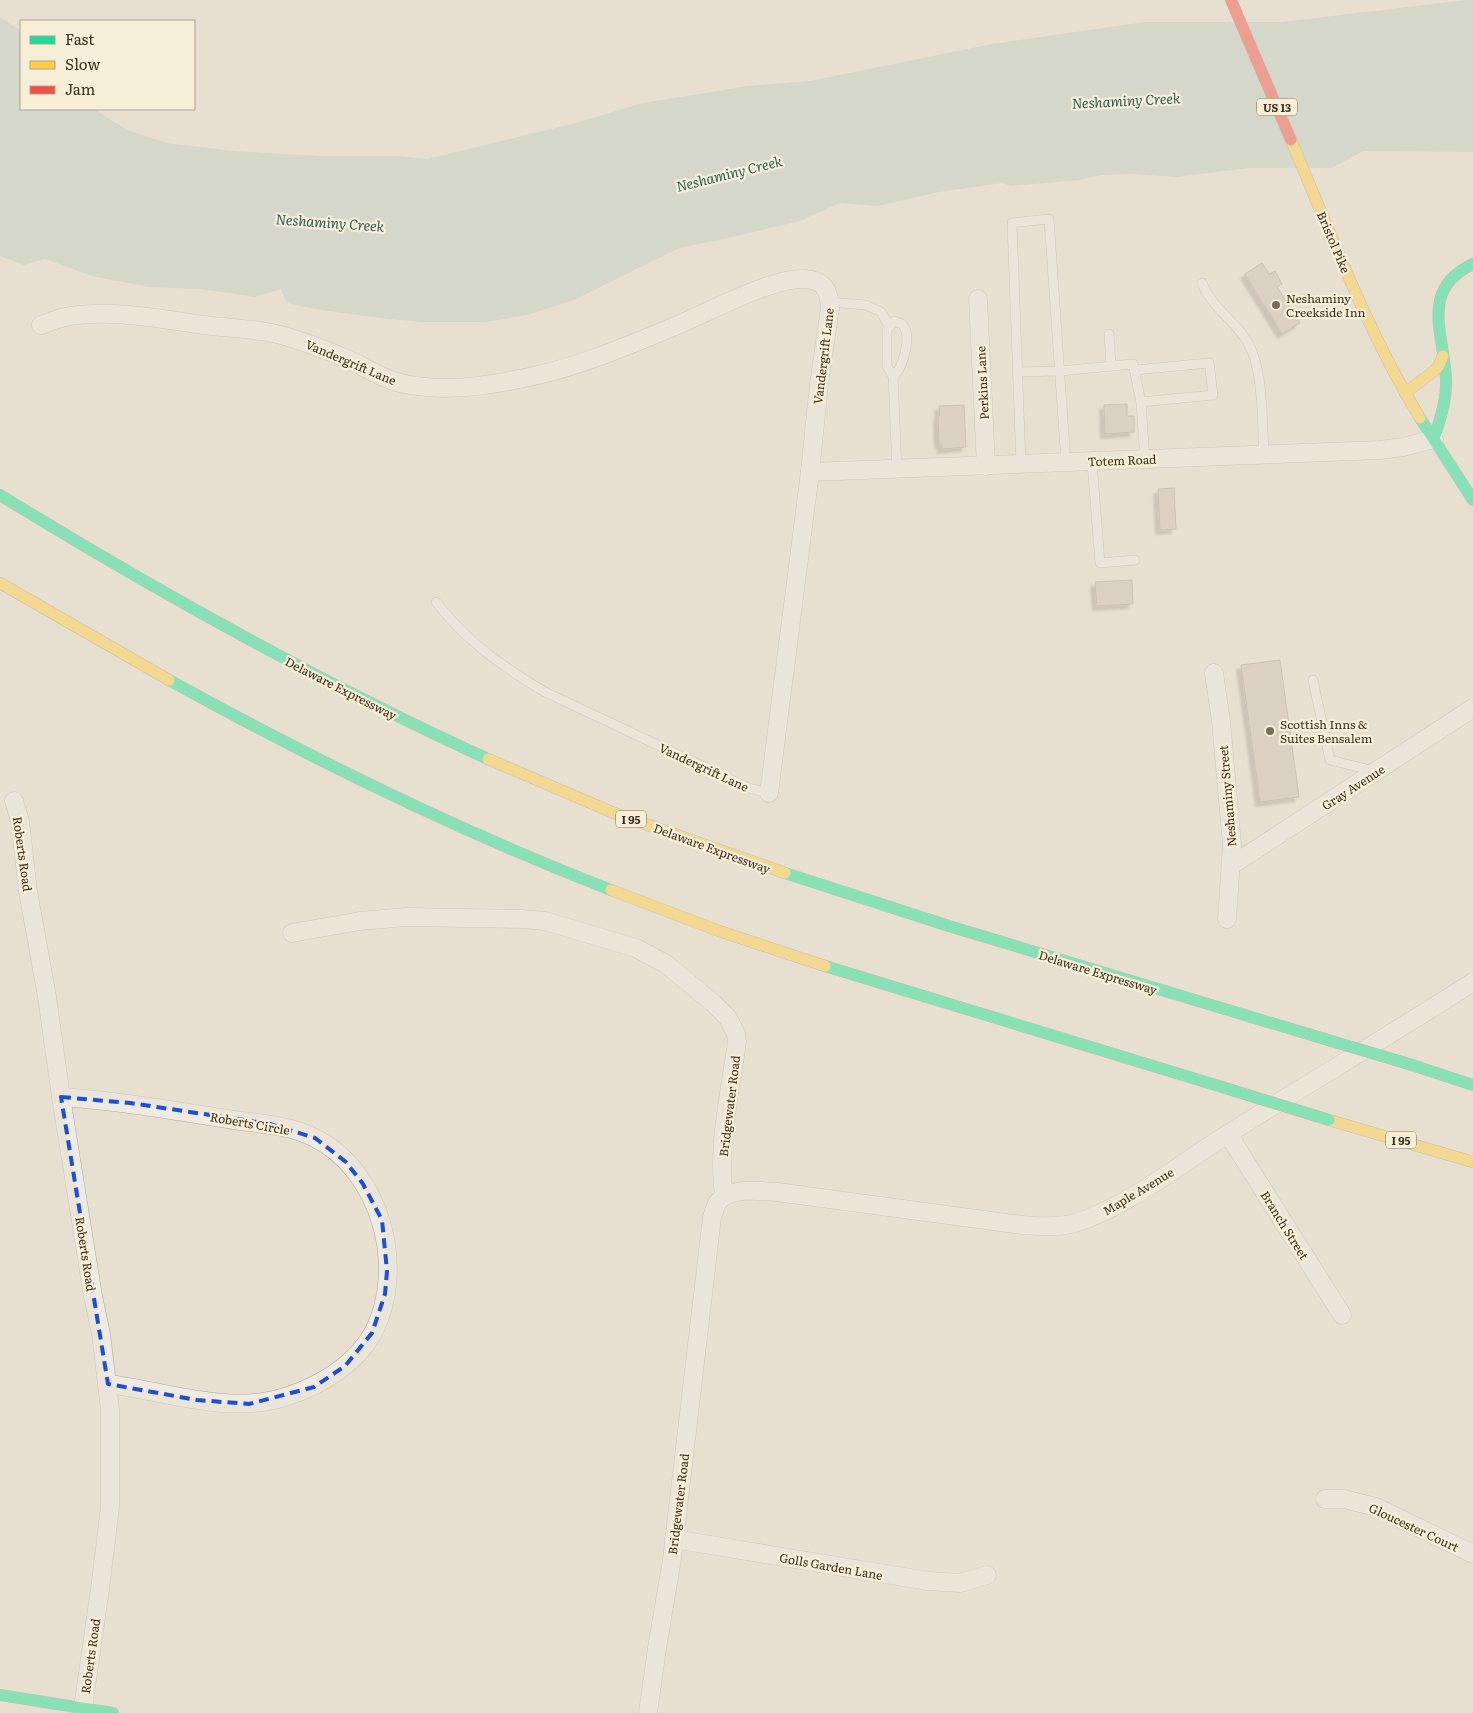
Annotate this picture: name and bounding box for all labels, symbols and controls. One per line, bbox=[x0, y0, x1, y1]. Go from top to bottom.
legend bbox=[20, 20, 195, 110]
text: Fast bbox=[65, 27, 94, 50]
text: Slow bbox=[65, 52, 100, 75]
text: Jam bbox=[65, 77, 96, 100]
water label: Neshaminy Creek bbox=[1071, 87, 1181, 113]
road number: US 13 bbox=[1257, 98, 1297, 115]
water label: Neshaminy Creek bbox=[674, 150, 784, 196]
water label: Neshaminy Creek bbox=[275, 208, 385, 236]
street label: Bristol Pike bbox=[1313, 208, 1355, 276]
place label: Neshaminy Creekside Inn bbox=[1286, 289, 1366, 321]
marker: Neshaminy Creekside Inn bbox=[1270, 299, 1282, 311]
street label: Vandergrift Lane bbox=[808, 307, 838, 405]
street label: Vandergrift Lane bbox=[303, 335, 399, 389]
street label: Perkins Lane bbox=[971, 346, 993, 420]
street label: Totem Road bbox=[1087, 450, 1157, 470]
street label: Delaware Expressway bbox=[282, 652, 400, 724]
place label: Scottish Inns & Suites Bensalem bbox=[1280, 715, 1373, 747]
marker: Scottish Inns & Suites Bensalem bbox=[1264, 725, 1276, 737]
street label: Vandergrift Lane bbox=[656, 738, 752, 796]
street label: Neshaminy Street bbox=[1214, 744, 1240, 847]
street label: Gray Avenue bbox=[1318, 760, 1388, 814]
road number: I 95 bbox=[616, 811, 646, 828]
street label: Roberts Road bbox=[9, 815, 37, 893]
street label: Delaware Expressway bbox=[651, 818, 773, 878]
street label: Delaware Expressway bbox=[1037, 945, 1160, 999]
street label: Bridgewater Road bbox=[714, 1054, 744, 1158]
street label: Roberts Circle bbox=[209, 1107, 291, 1139]
road number: I 95 bbox=[1386, 1132, 1416, 1148]
street label: Maple Avenue bbox=[1099, 1163, 1177, 1219]
street label: Branch Street bbox=[1257, 1187, 1313, 1263]
street label: Roberts Road bbox=[71, 1215, 101, 1293]
street label: Bridgewater Road bbox=[663, 1452, 693, 1556]
street label: Gloucester Court bbox=[1366, 1498, 1462, 1556]
street label: Golls Garden Lane bbox=[778, 1548, 884, 1584]
street label: Roberts Road bbox=[76, 1617, 104, 1695]

